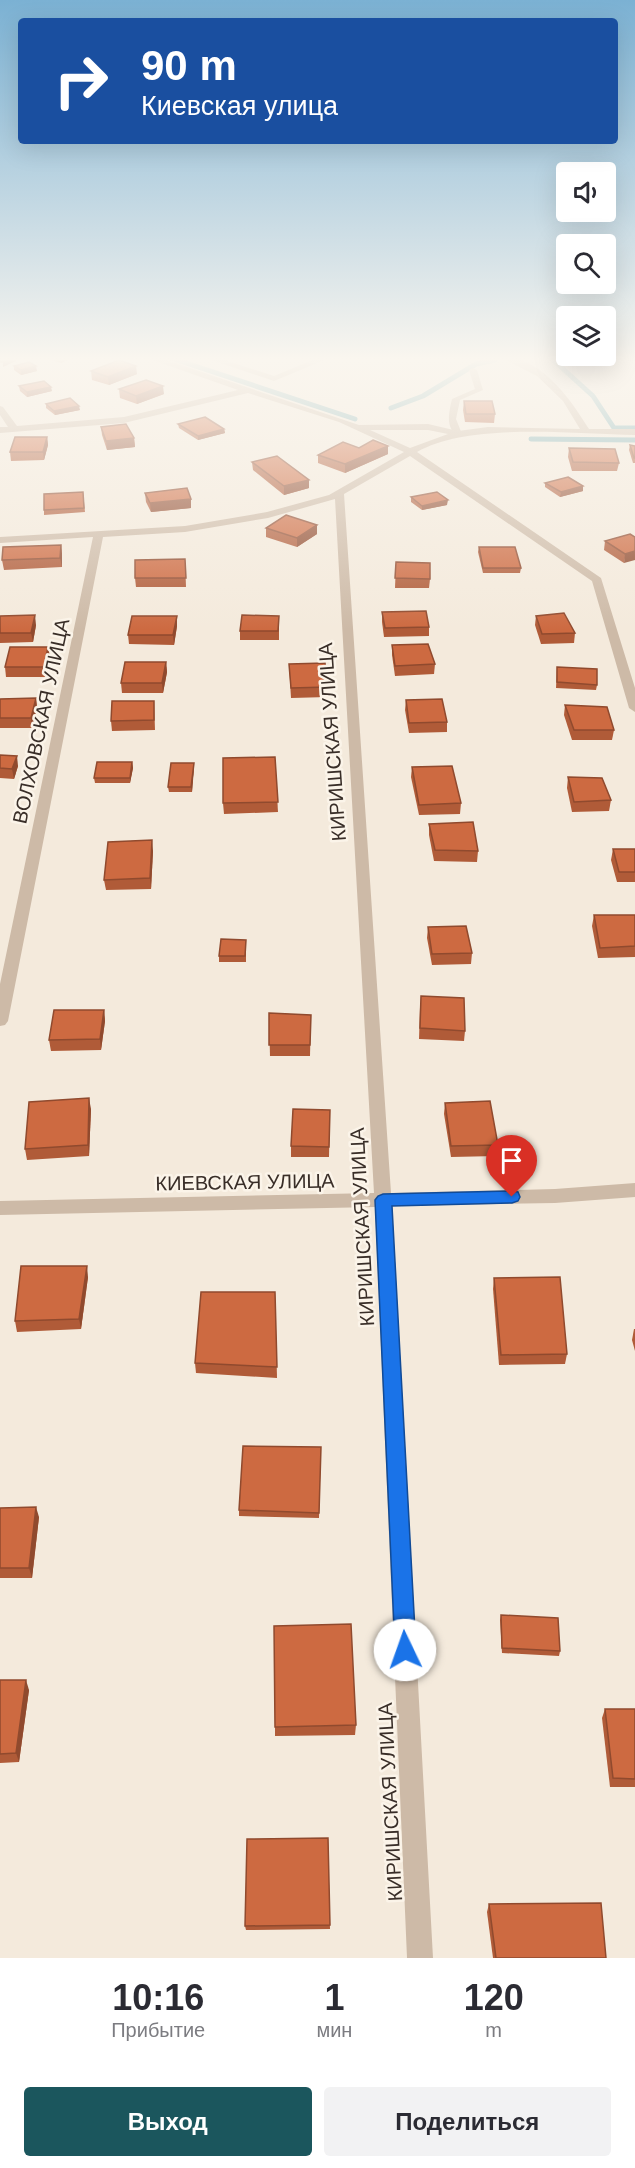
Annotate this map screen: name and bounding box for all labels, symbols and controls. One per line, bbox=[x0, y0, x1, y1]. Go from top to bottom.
icon: right bbox=[42, 42, 120, 120]
text: 90 m bbox=[141, 42, 237, 89]
text: Киевская улица bbox=[141, 91, 338, 121]
map controls bbox=[556, 162, 616, 366]
button: sound bbox=[556, 162, 616, 222]
button: search bbox=[556, 234, 616, 294]
button: layers bbox=[556, 306, 616, 366]
street label: ВОЛХОВСКАЯ УЛИЦА bbox=[8, 616, 74, 826]
street label: КИРИШСКАЯ УЛИЦА bbox=[314, 641, 350, 842]
street label: КИРИШСКАЯ УЛИЦА bbox=[346, 1126, 378, 1327]
pin bbox=[486, 1135, 537, 1197]
icon: arrive bbox=[495, 1144, 528, 1177]
street label: КИЕВСКАЯ УЛИЦА bbox=[155, 1169, 335, 1195]
position arrow bbox=[373, 1618, 437, 1682]
street label: КИРИШСКАЯ УЛИЦА bbox=[374, 1701, 406, 1902]
text: 10:16 bbox=[112, 1977, 204, 2018]
text: 1 bbox=[324, 1977, 344, 2018]
text: 120 bbox=[464, 1977, 524, 2018]
text: Прибытие bbox=[111, 2019, 205, 2041]
text: мин bbox=[316, 2019, 352, 2041]
text: m bbox=[485, 2019, 502, 2041]
button: Выход bbox=[24, 2087, 312, 2156]
button: Поделиться bbox=[324, 2087, 611, 2156]

